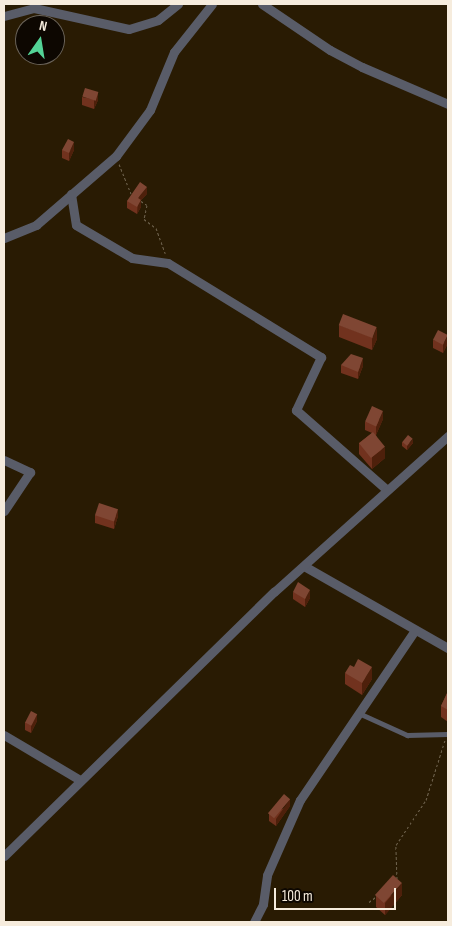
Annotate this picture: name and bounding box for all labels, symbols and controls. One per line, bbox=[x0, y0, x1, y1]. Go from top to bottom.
north arrow bbox=[15, 15, 65, 65]
text: N bbox=[38, 17, 49, 35]
scale bar bbox=[277, 878, 400, 910]
text: 100 m bbox=[282, 887, 313, 906]

